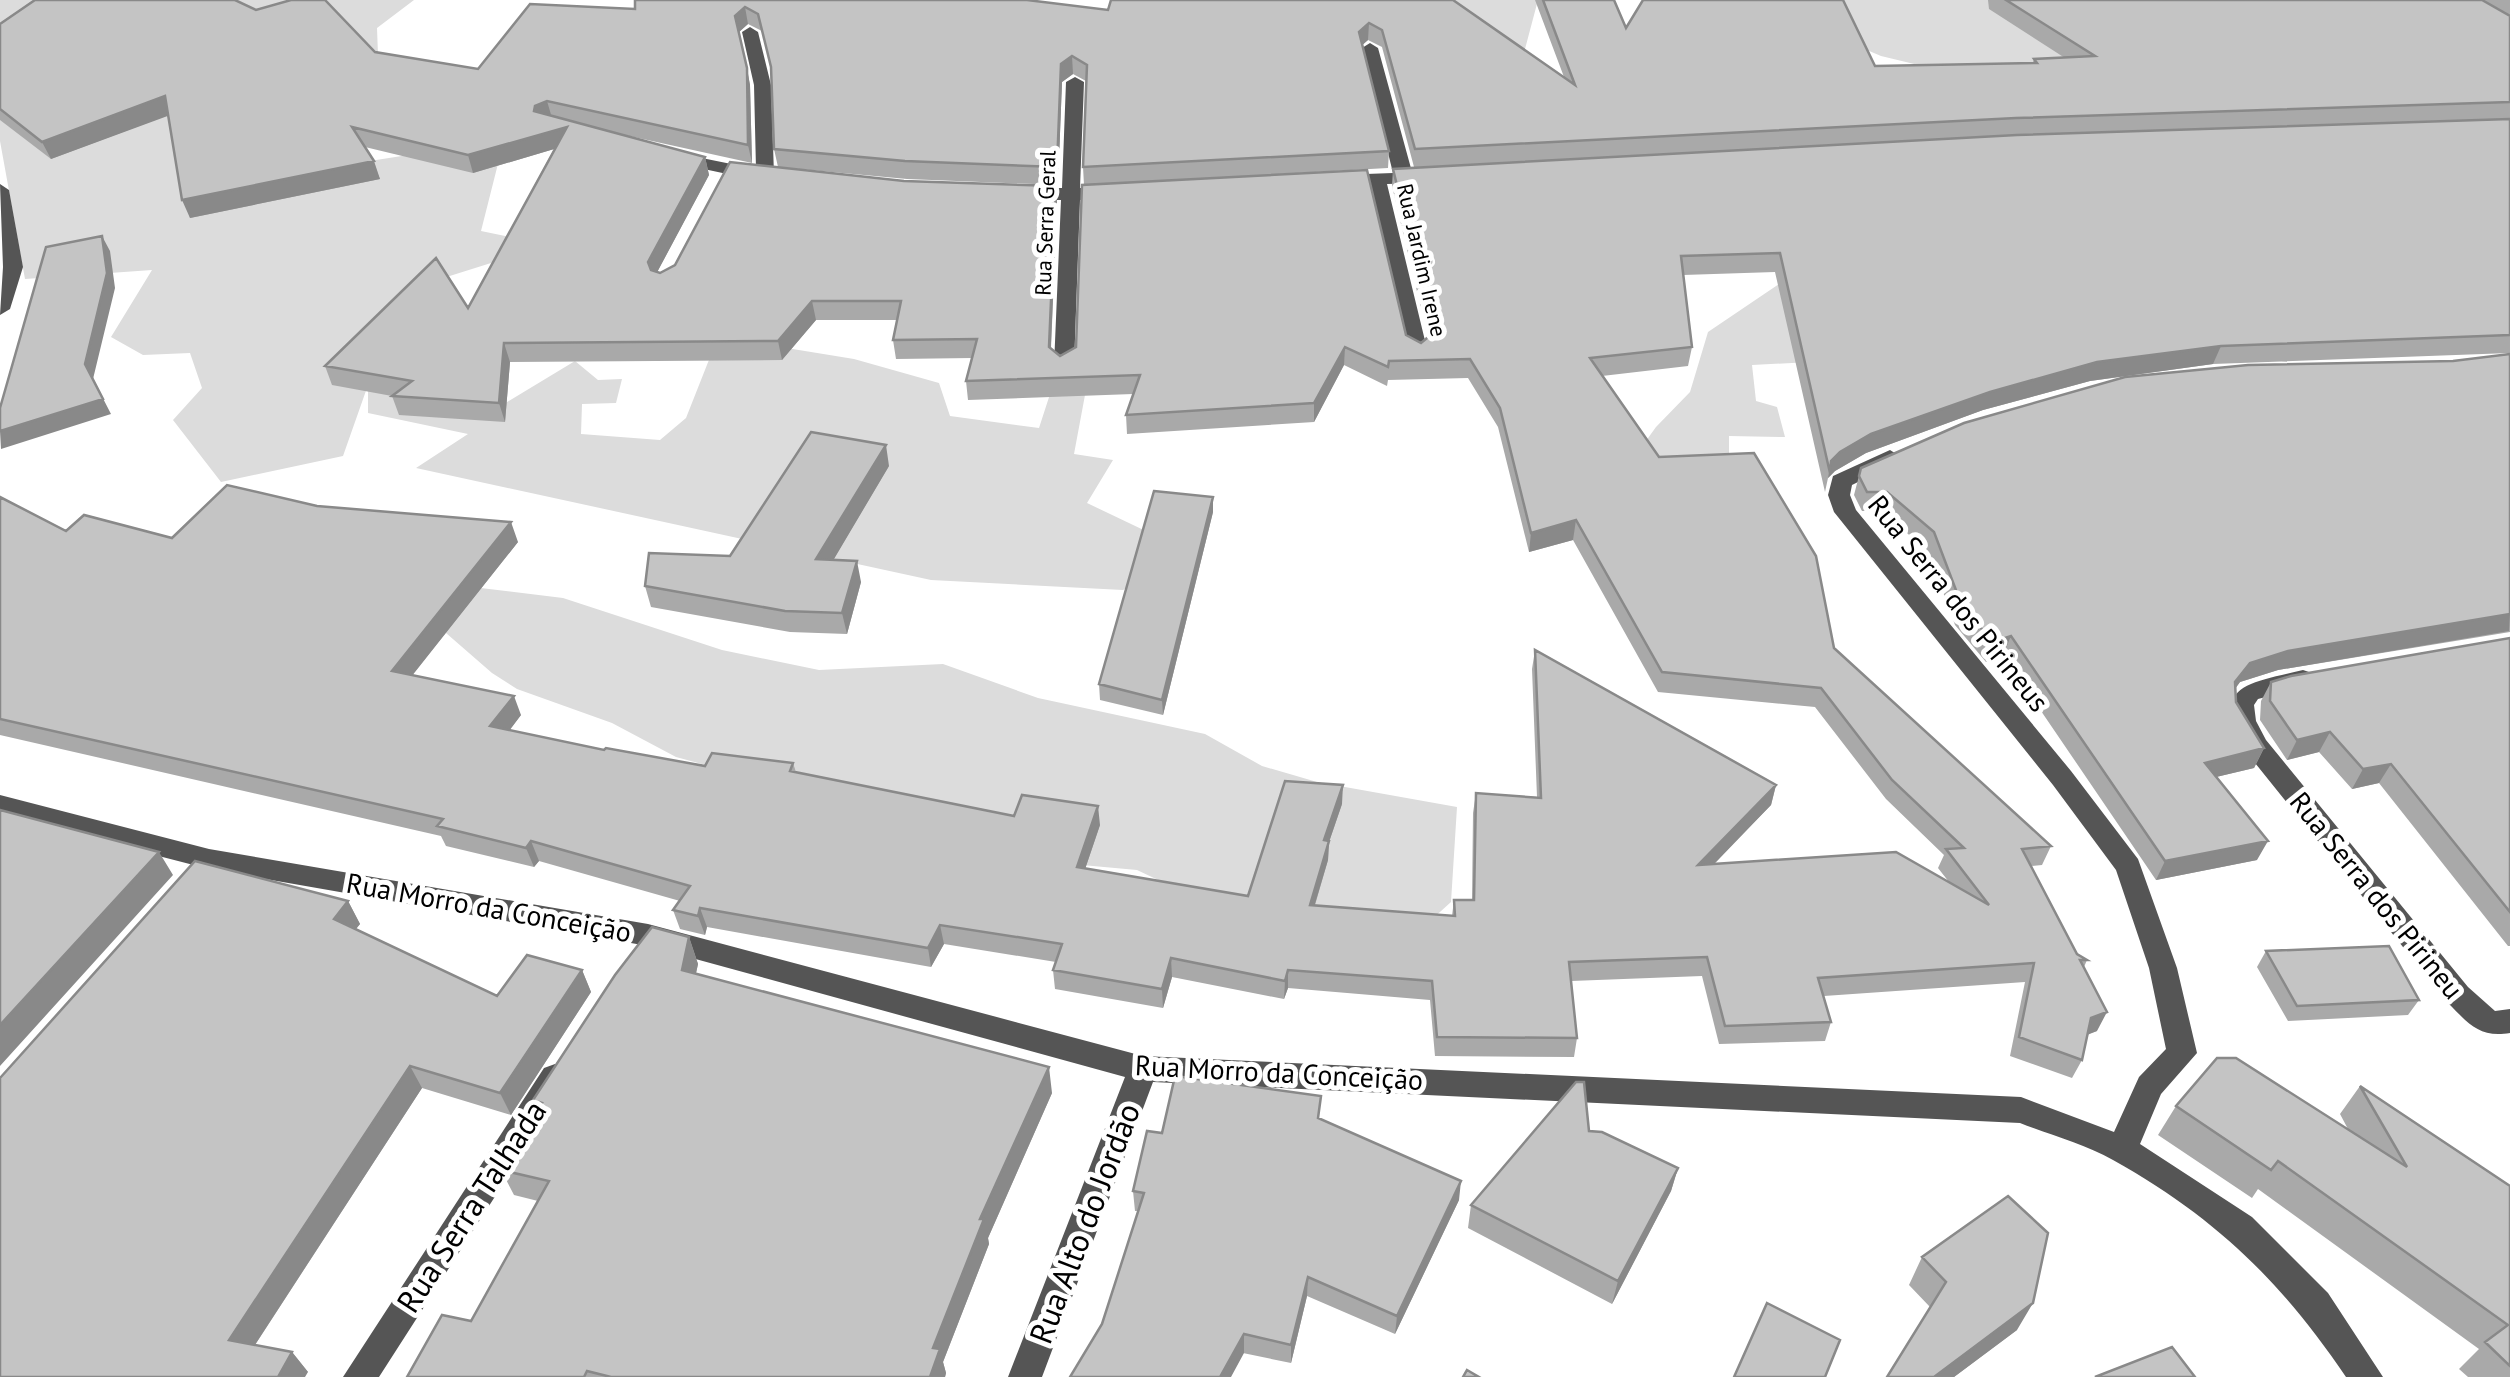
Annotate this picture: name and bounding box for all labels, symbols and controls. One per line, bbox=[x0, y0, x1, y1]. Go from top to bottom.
street label: Rua Serra Geral bbox=[1028, 149, 1062, 296]
street label: Rua Jardim Irene bbox=[1391, 181, 1453, 339]
street label: Rua Serra dos Pirineus bbox=[1860, 487, 2058, 719]
street label: Rua Serra dos Pirineu bbox=[2282, 784, 2472, 1006]
street label: Rua Morro da Conceição bbox=[344, 864, 634, 950]
street label: Rua Morro da Conceição bbox=[1134, 1046, 1424, 1098]
street label: Rua Serra Talhada bbox=[387, 1092, 555, 1320]
street label: Rua Alto do Jordão bbox=[1019, 1097, 1149, 1349]

